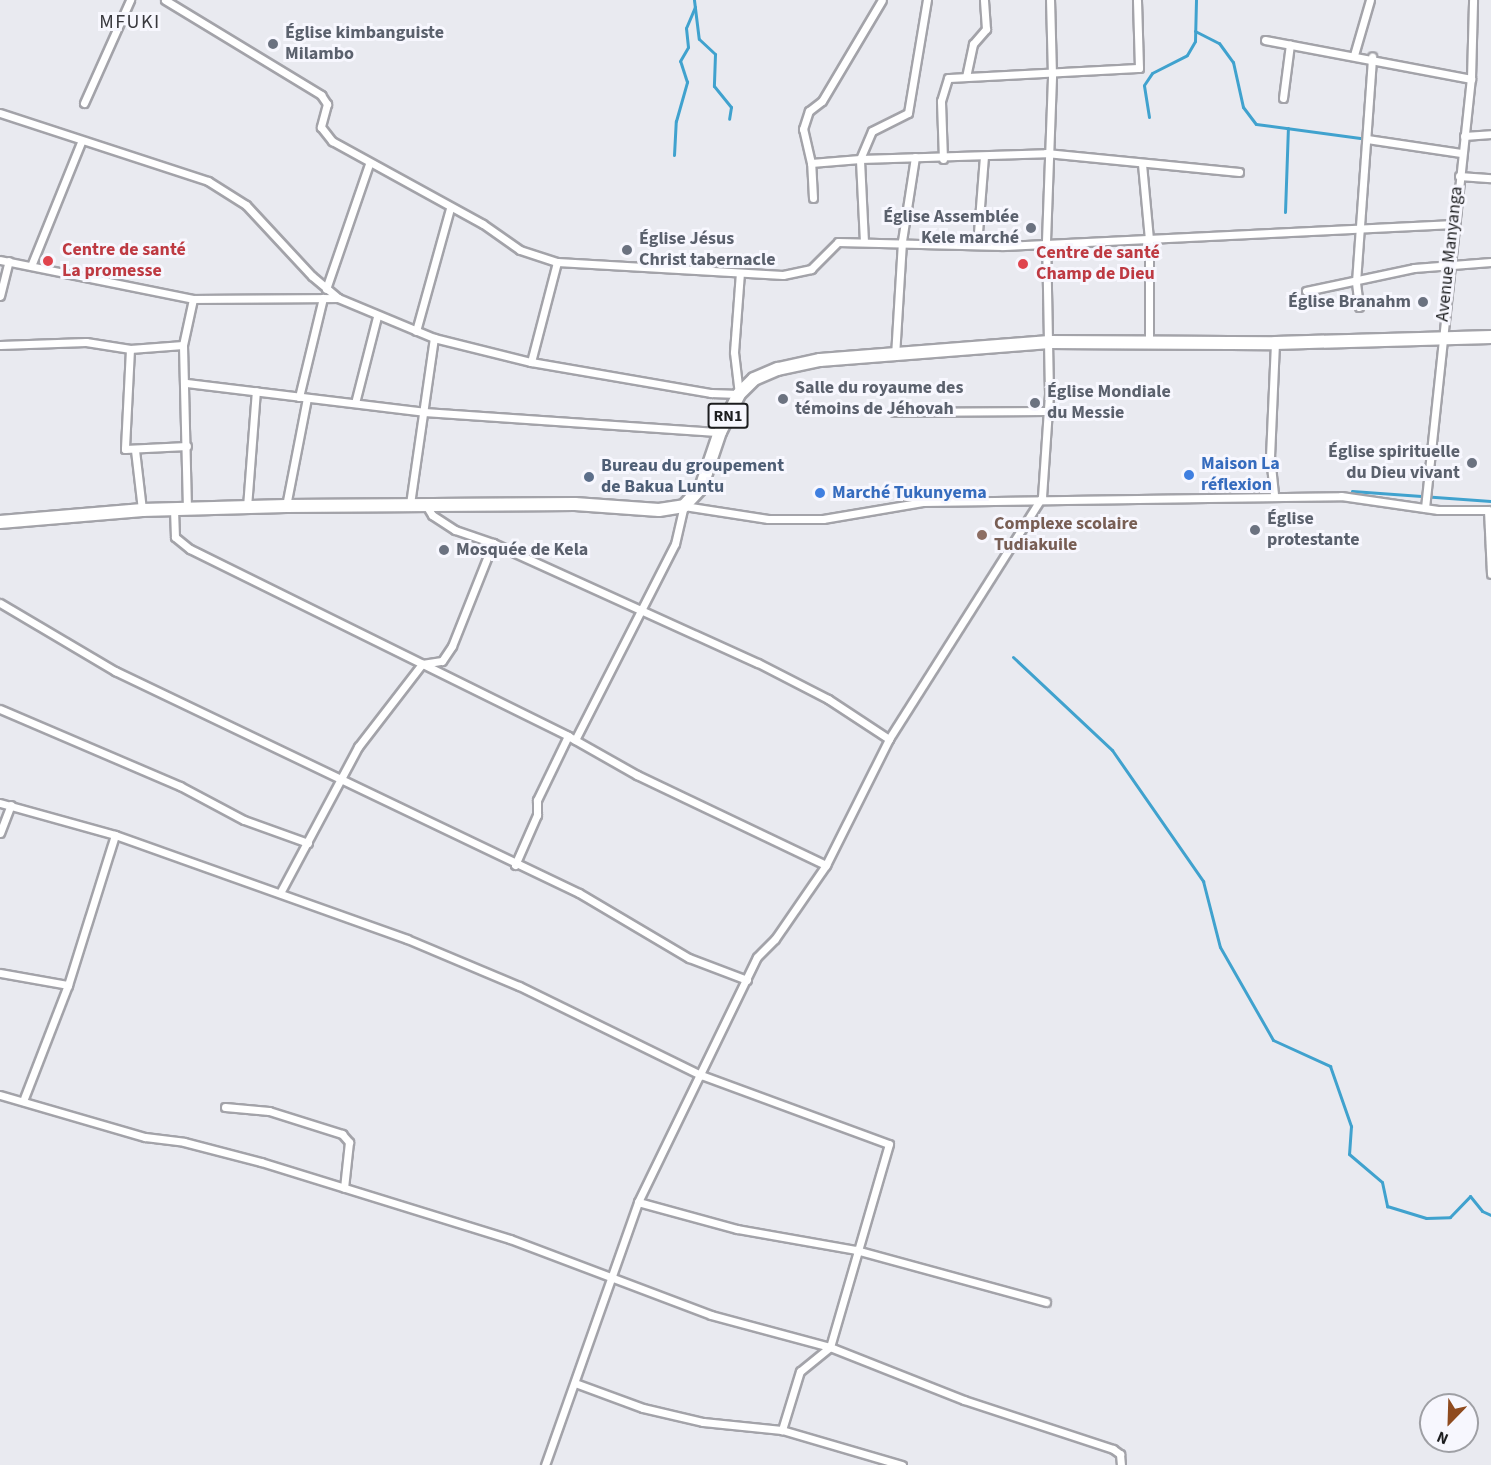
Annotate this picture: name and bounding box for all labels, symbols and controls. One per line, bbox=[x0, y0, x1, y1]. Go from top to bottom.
district label: MFUKI bbox=[99, 10, 161, 34]
place label: Église kimbanguiste Milambo bbox=[285, 23, 444, 66]
marker: Église kimbanguiste Milambo bbox=[266, 37, 280, 51]
street label: Avenue Manyanga bbox=[1432, 185, 1468, 323]
place label: Église Assemblée Kele marché bbox=[883, 207, 1019, 250]
marker: Église Assemblée Kele marché bbox=[1024, 221, 1038, 235]
place label: Église Jésus Christ tabernacle bbox=[639, 229, 775, 272]
place label: Centre de santé La promesse bbox=[62, 240, 186, 282]
marker: Église Jésus Christ tabernacle bbox=[620, 243, 634, 257]
place label: Centre de santé Champ de Dieu bbox=[1036, 243, 1160, 286]
marker: Centre de santé La promesse bbox=[39, 252, 57, 270]
marker: Centre de santé Champ de Dieu bbox=[1014, 255, 1032, 273]
place label: Église Branahm bbox=[1288, 291, 1411, 313]
marker: Église Branahm bbox=[1416, 295, 1430, 309]
place label: Salle du royaume des témoins de Jéhovah bbox=[795, 378, 963, 420]
place label: Église Mondiale du Messie bbox=[1047, 382, 1171, 424]
marker: Salle du royaume des témoins de Jéhovah bbox=[776, 392, 790, 406]
marker: Église Mondiale du Messie bbox=[1028, 396, 1042, 410]
road number: RN1 bbox=[707, 403, 749, 429]
place label: Église spirituelle du Dieu vivant bbox=[1328, 442, 1460, 484]
place label: Maison La réflexion bbox=[1201, 454, 1280, 496]
place label: Bureau du groupement de Bakua Luntu bbox=[601, 456, 784, 498]
marker: Église spirituelle du Dieu vivant bbox=[1465, 456, 1479, 470]
marker: Maison La réflexion bbox=[1182, 468, 1196, 482]
marker: Bureau du groupement de Bakua Luntu bbox=[582, 470, 596, 484]
place label: Marché Tukunyema bbox=[832, 482, 987, 504]
marker: Marché Tukunyema bbox=[813, 486, 827, 500]
place label: Église protestante bbox=[1267, 509, 1360, 552]
place label: Complexe scolaire Tudiakuile bbox=[994, 514, 1138, 556]
marker: Église protestante bbox=[1248, 523, 1262, 537]
marker: Complexe scolaire Tudiakuile bbox=[975, 528, 989, 542]
place label: Mosquée de Kela bbox=[456, 539, 588, 561]
marker: Mosquée de Kela bbox=[437, 543, 451, 557]
north arrow bbox=[1419, 1393, 1479, 1453]
text: N bbox=[1434, 1426, 1452, 1450]

